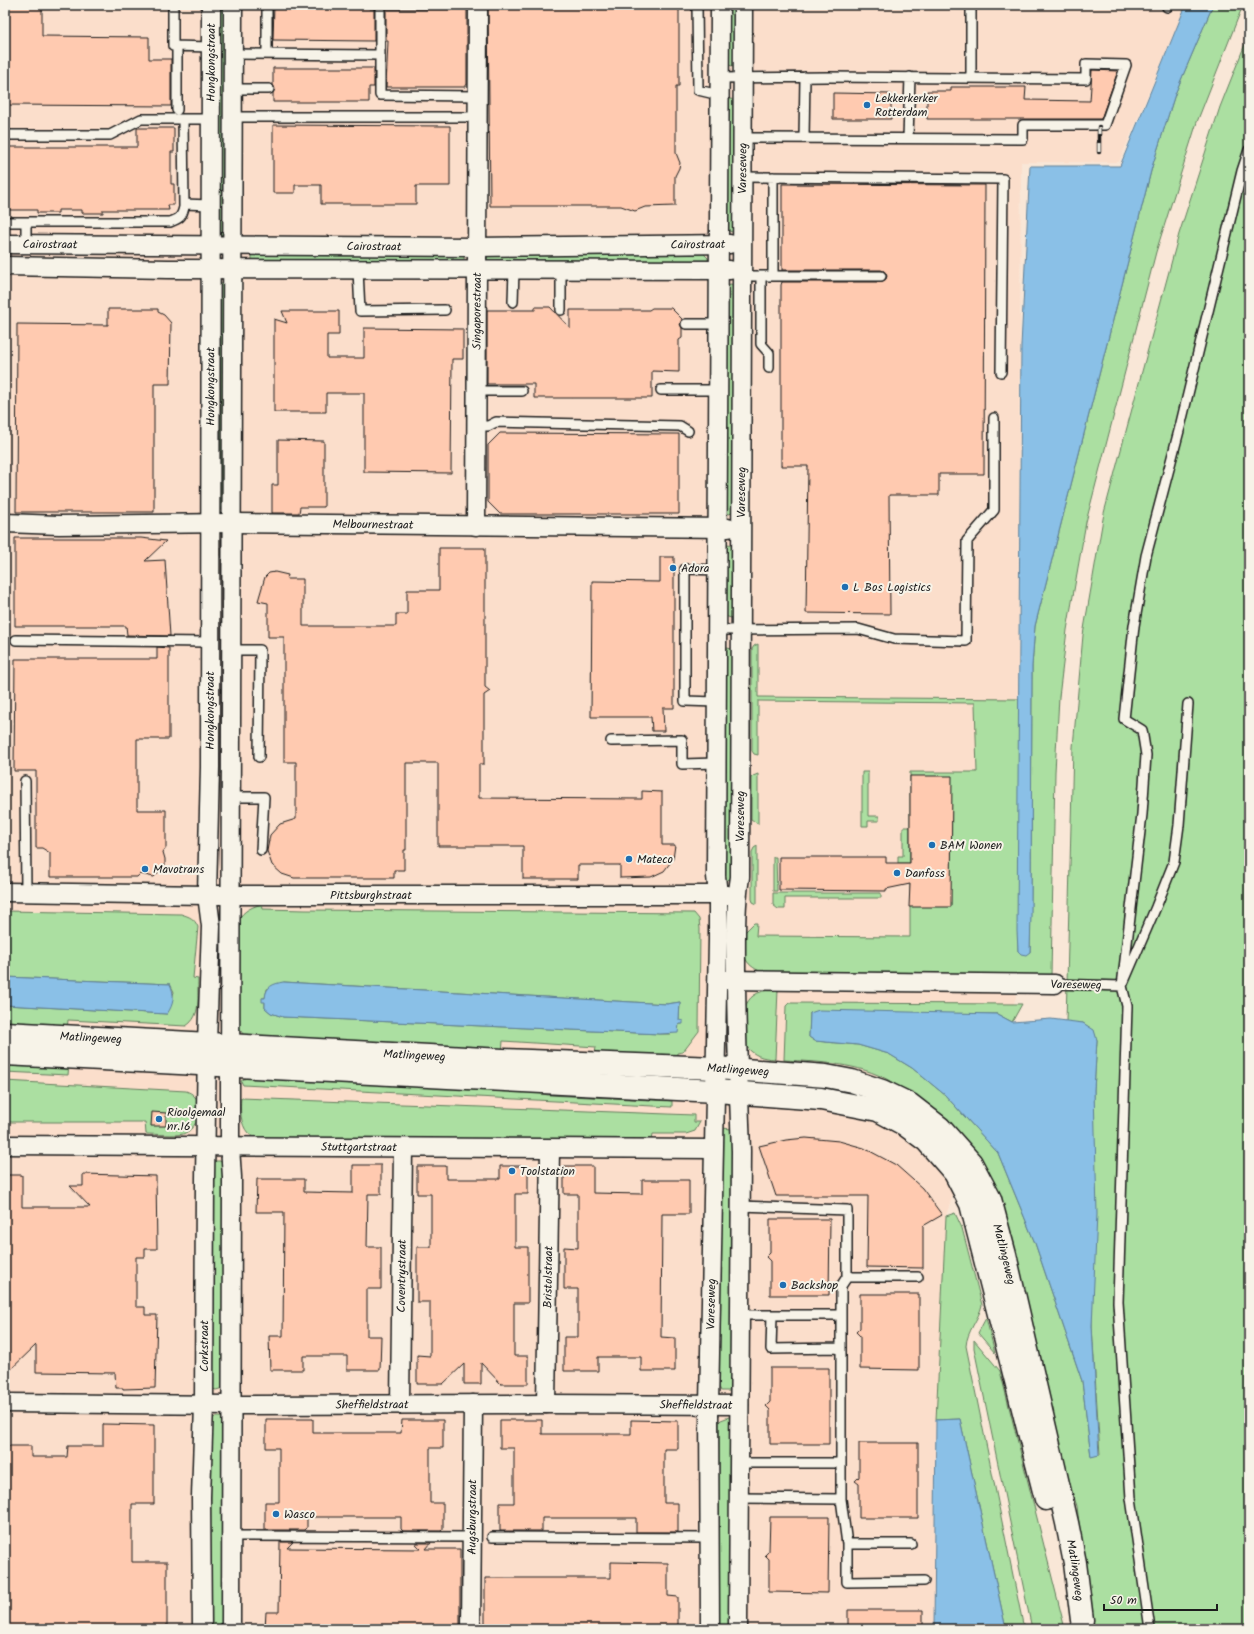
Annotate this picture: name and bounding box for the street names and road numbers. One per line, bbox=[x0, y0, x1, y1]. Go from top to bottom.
street label: Hongkongstraat bbox=[201, 23, 220, 102]
street label: Vareseweg bbox=[733, 142, 752, 194]
street label: Cairostraat bbox=[23, 235, 78, 254]
street label: Cairostraat bbox=[670, 235, 726, 254]
street label: Cairostraat bbox=[347, 237, 402, 256]
street label: Singaporestraat bbox=[467, 272, 486, 350]
street label: Hongkongstraat bbox=[201, 347, 220, 426]
street label: Vareseweg bbox=[732, 466, 751, 518]
street label: Melbournestraat bbox=[332, 515, 414, 534]
street label: Hongkongstraat bbox=[201, 671, 220, 750]
street label: Vareseweg bbox=[731, 790, 750, 842]
street label: Pittsburghstraat bbox=[330, 886, 412, 905]
street label: Vareseweg bbox=[1050, 975, 1102, 995]
street label: Matlingeweg bbox=[59, 1026, 123, 1049]
street label: Matlingeweg bbox=[383, 1044, 446, 1066]
street label: Matlingeweg bbox=[707, 1058, 770, 1081]
street label: Stuttgartstraat bbox=[321, 1137, 397, 1157]
street label: Matlingeweg bbox=[988, 1222, 1021, 1287]
street label: Coventrystraat bbox=[392, 1239, 411, 1313]
street label: Bristolstraat bbox=[538, 1245, 558, 1308]
street label: Vareseweg bbox=[701, 1278, 721, 1330]
street label: Corkstraat bbox=[195, 1320, 214, 1372]
street label: Sheffieldstraat bbox=[335, 1395, 409, 1414]
street label: Sheffieldstraat bbox=[659, 1395, 733, 1414]
street label: Augsburgstraat bbox=[462, 1479, 482, 1555]
street label: Matlingeweg bbox=[1061, 1538, 1089, 1603]

